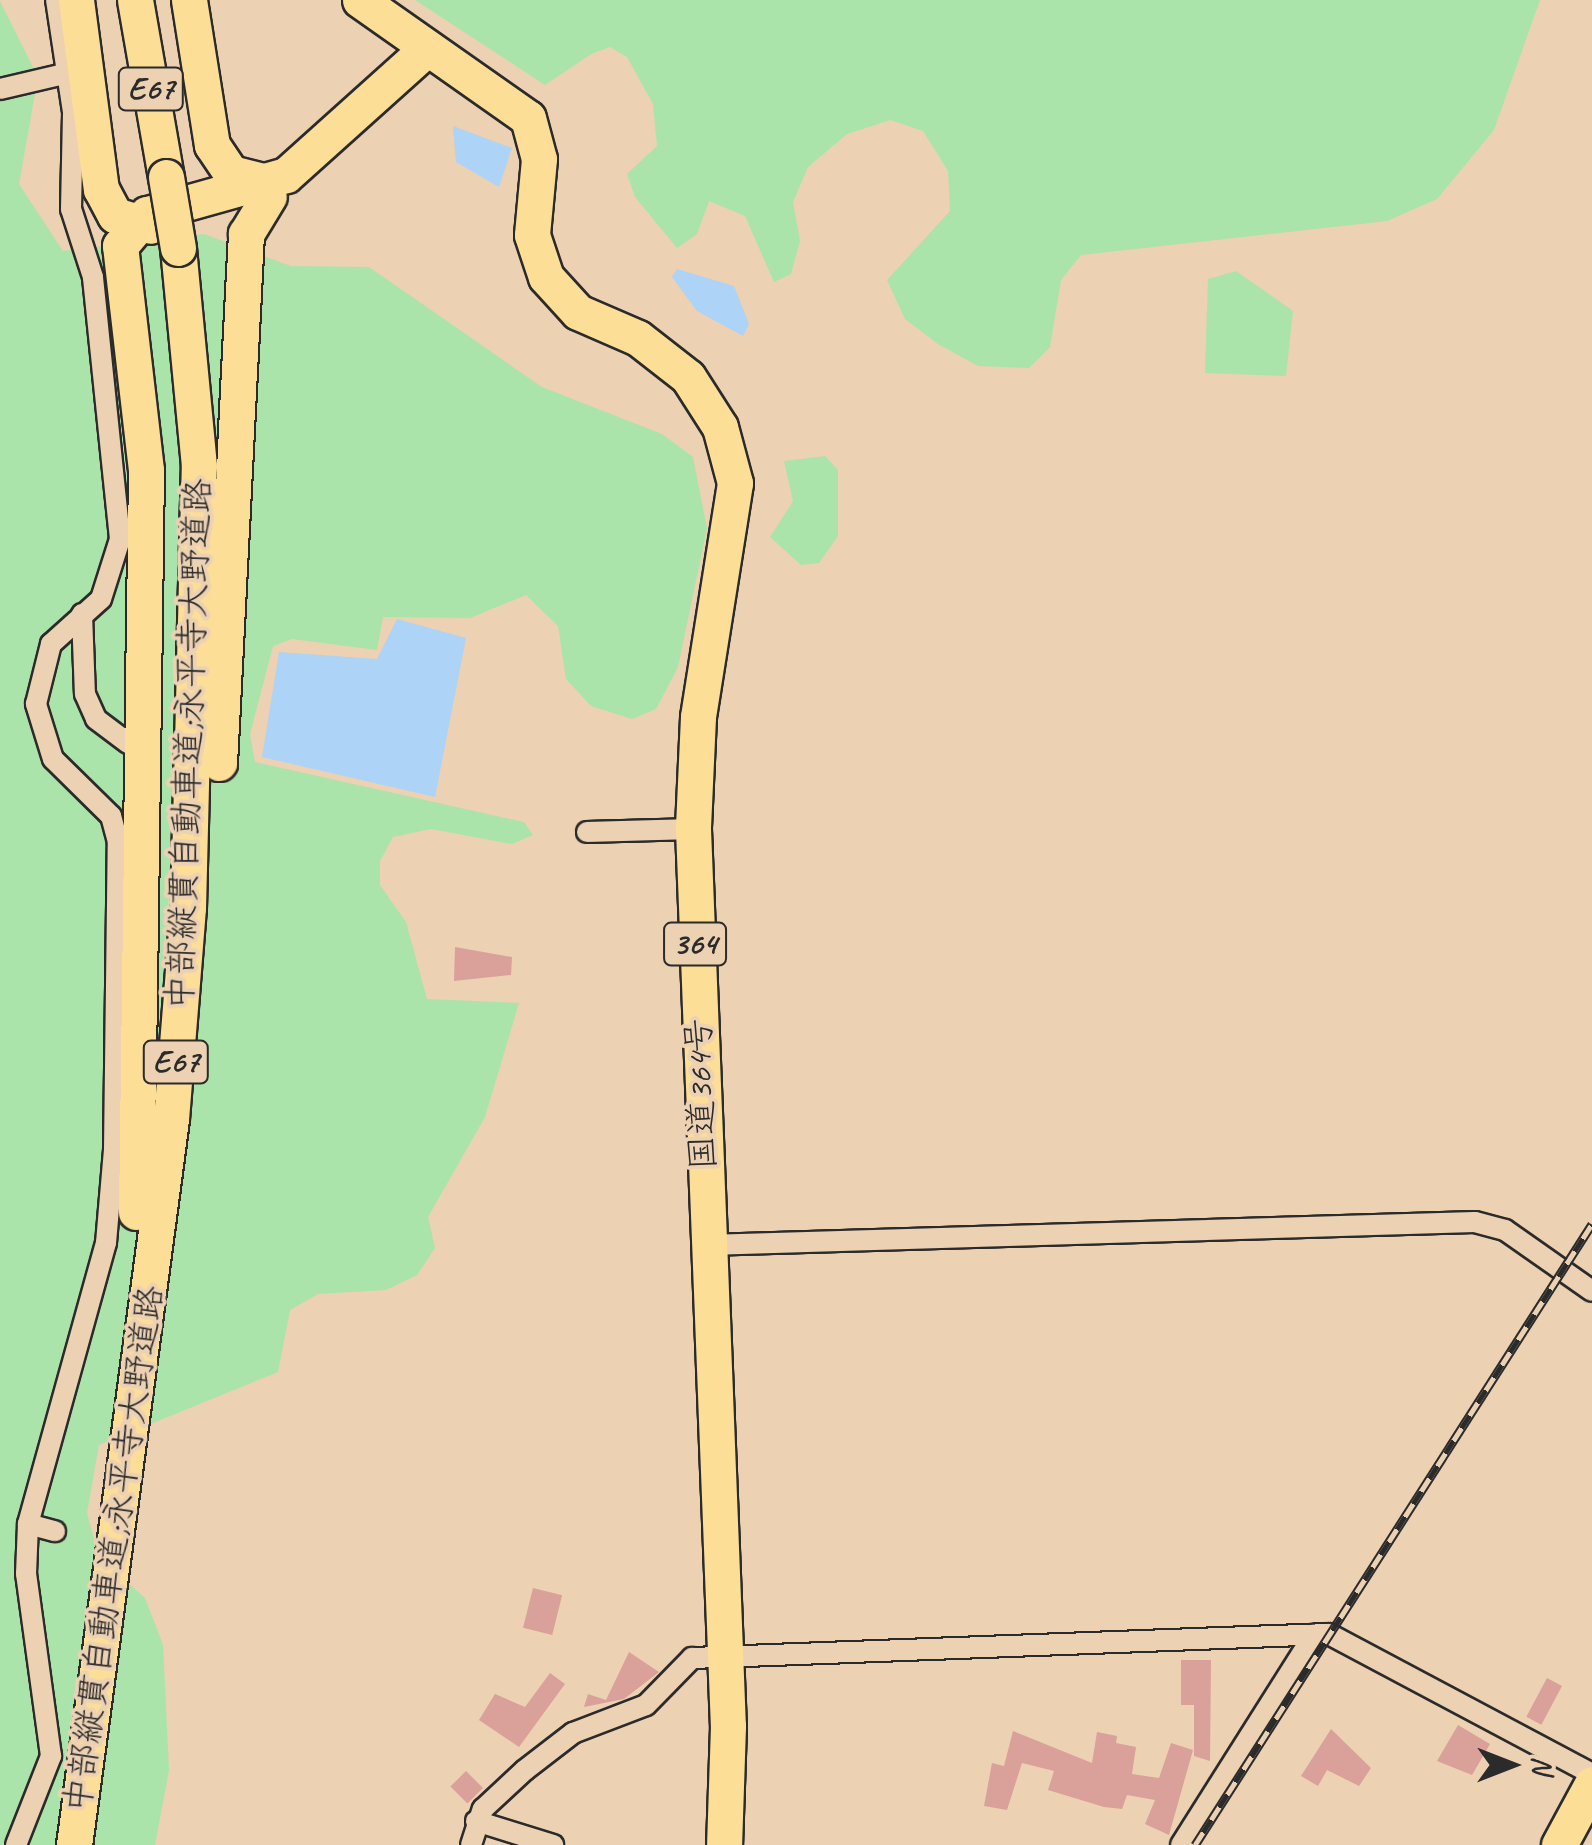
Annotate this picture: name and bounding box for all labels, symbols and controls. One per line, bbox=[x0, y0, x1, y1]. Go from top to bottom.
road number: E67 bbox=[116, 62, 186, 116]
street label: 中部縦貫自動車道;永平寺大野道路 bbox=[159, 477, 219, 1011]
road number: 364 bbox=[662, 917, 728, 971]
street label: 国道364号 bbox=[677, 1017, 725, 1171]
road number: E67 bbox=[141, 1035, 211, 1089]
street label: 中部縦貫自動車道;永平寺大野道路 bbox=[56, 1283, 172, 1815]
north arrow bbox=[1462, 1715, 1562, 1815]
text: N bbox=[1525, 1756, 1560, 1774]

